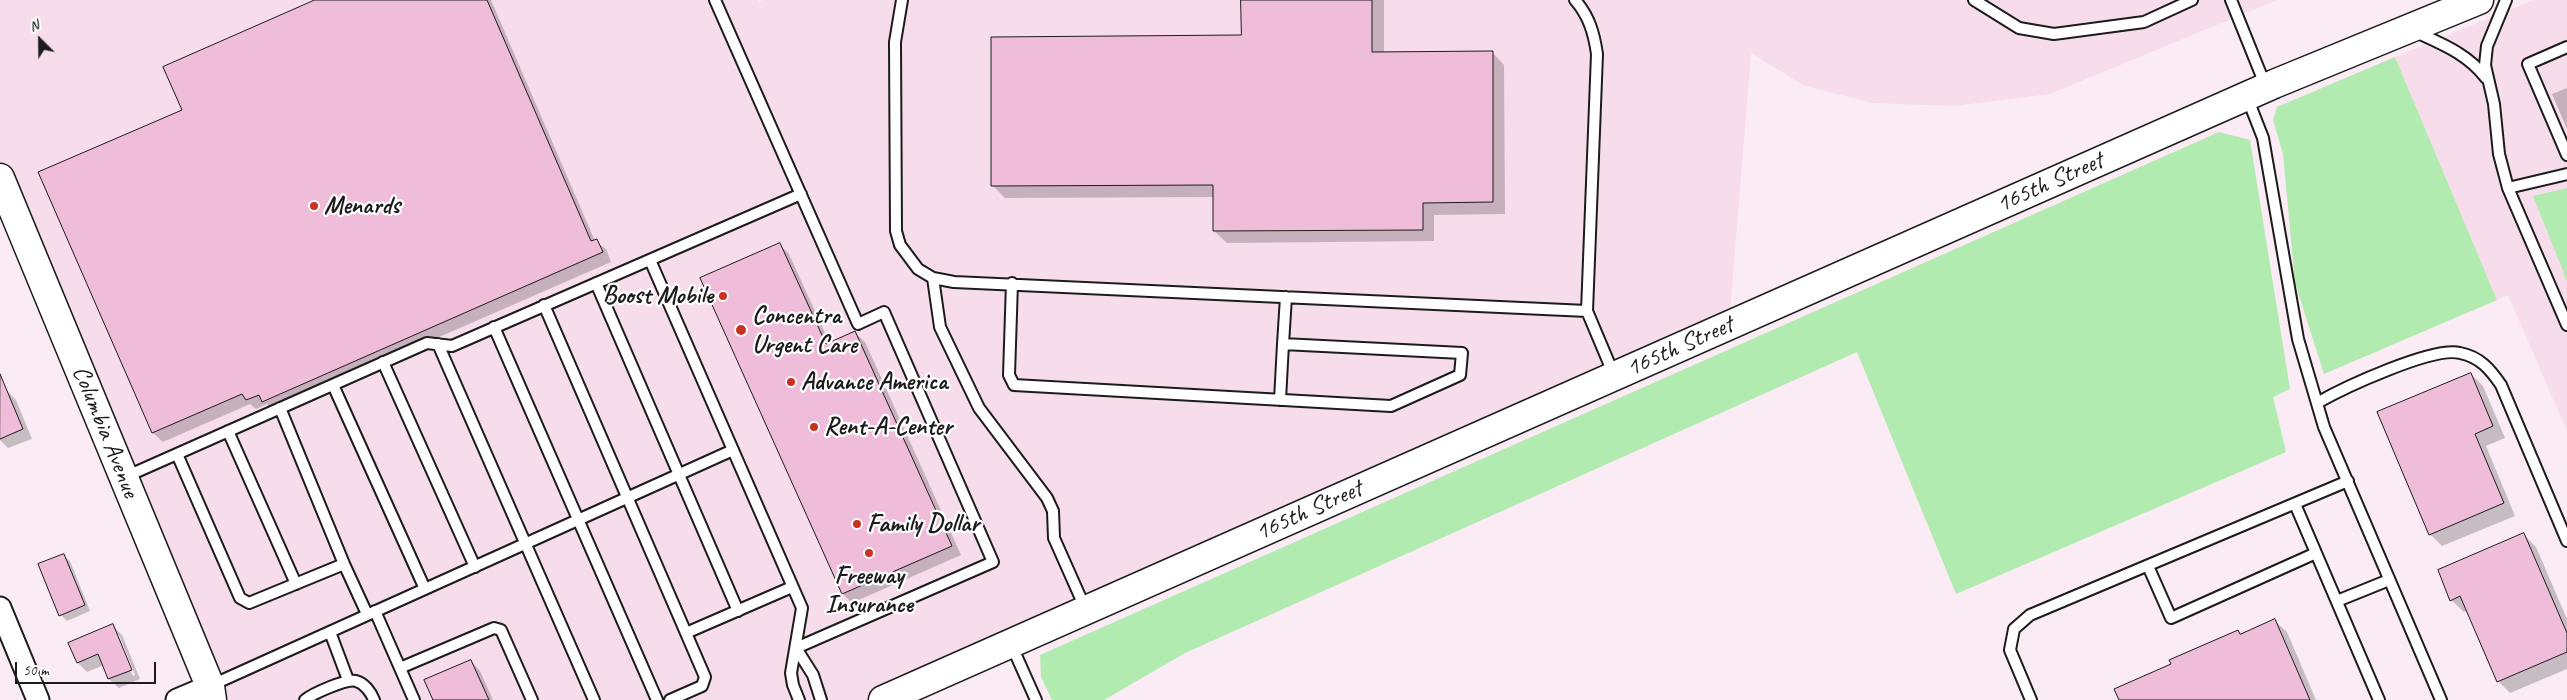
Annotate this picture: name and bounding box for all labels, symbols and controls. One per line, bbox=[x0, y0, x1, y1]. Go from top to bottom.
north arrow bbox=[15, 15, 65, 65]
text: N bbox=[27, 16, 41, 35]
street label: 165th Street bbox=[1992, 146, 2108, 220]
place label: Menards bbox=[324, 191, 400, 221]
marker: Menards bbox=[308, 200, 320, 212]
place label: Boost Mobile bbox=[603, 281, 713, 311]
marker: Boost Mobile bbox=[717, 290, 729, 302]
place label: Concentra Urgent Care bbox=[752, 301, 857, 360]
street label: 165th Street bbox=[1622, 310, 1738, 384]
marker: Concentra Urgent Care bbox=[734, 323, 748, 337]
street label: Columbia Avenue bbox=[65, 362, 145, 502]
place label: Advance America bbox=[801, 367, 947, 397]
marker: Advance America bbox=[785, 376, 797, 388]
place label: Rent-A-Center bbox=[824, 412, 952, 442]
marker: Rent-A-Center bbox=[808, 421, 820, 433]
street label: 165th Street bbox=[1251, 474, 1367, 548]
place label: Family Dollar bbox=[867, 509, 979, 539]
marker: Family Dollar bbox=[851, 518, 863, 530]
marker: Freeway Insurance bbox=[863, 547, 875, 559]
place label: Freeway Insurance bbox=[825, 561, 913, 620]
scale bar bbox=[18, 652, 159, 684]
text: 50 m bbox=[23, 661, 49, 680]

